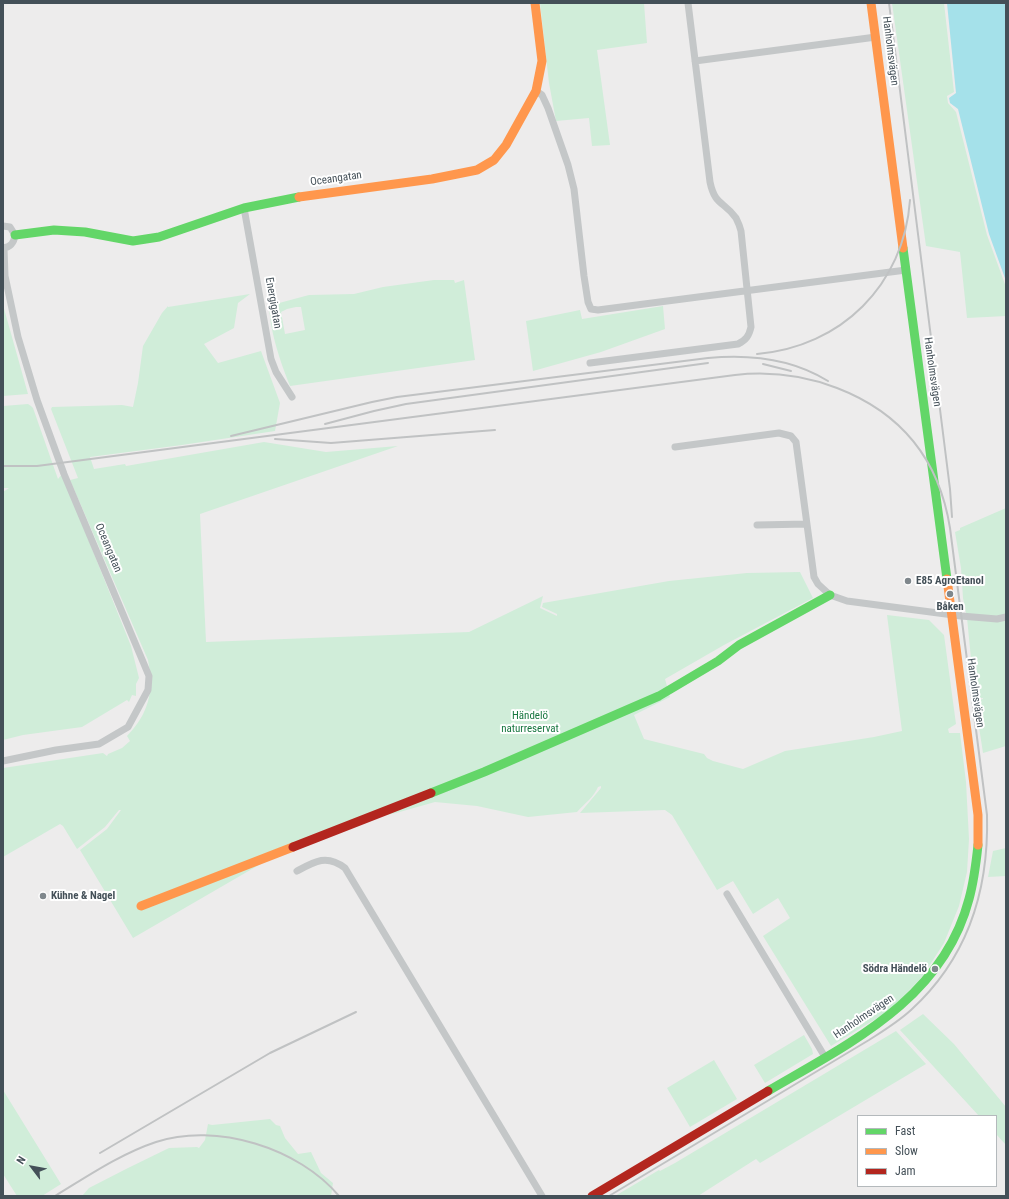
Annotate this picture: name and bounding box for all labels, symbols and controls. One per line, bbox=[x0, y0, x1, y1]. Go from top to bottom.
street label: Hanholmsvägen bbox=[879, 16, 901, 86]
street label: Oceangatan bbox=[309, 169, 363, 189]
street label: Energigatan bbox=[262, 276, 284, 330]
street label: Hanholmsvägen bbox=[921, 336, 943, 408]
street label: Oceangatan bbox=[92, 521, 124, 575]
place label: E85 AgroEtanol bbox=[916, 574, 984, 588]
marker: E85 AgroEtanol bbox=[903, 576, 913, 586]
marker: Båken bbox=[945, 589, 955, 599]
place label: Båken bbox=[936, 600, 964, 614]
street label: Hanholmsvägen bbox=[964, 657, 986, 729]
park label: Händelö naturreservat bbox=[501, 709, 559, 735]
place label: Kühne & Nagel bbox=[51, 889, 115, 903]
marker: Kühne & Nagel bbox=[38, 891, 48, 901]
place label: Södra Händelö bbox=[863, 962, 927, 976]
marker: Södra Händelö bbox=[930, 964, 940, 974]
street label: Hanholmsvägen bbox=[831, 992, 897, 1042]
legend bbox=[857, 1115, 997, 1187]
text: Fast bbox=[895, 1124, 915, 1138]
text: Slow bbox=[895, 1144, 918, 1158]
north arrow bbox=[12, 1147, 52, 1187]
text: N bbox=[14, 1154, 29, 1167]
text: Jam bbox=[895, 1164, 916, 1178]

